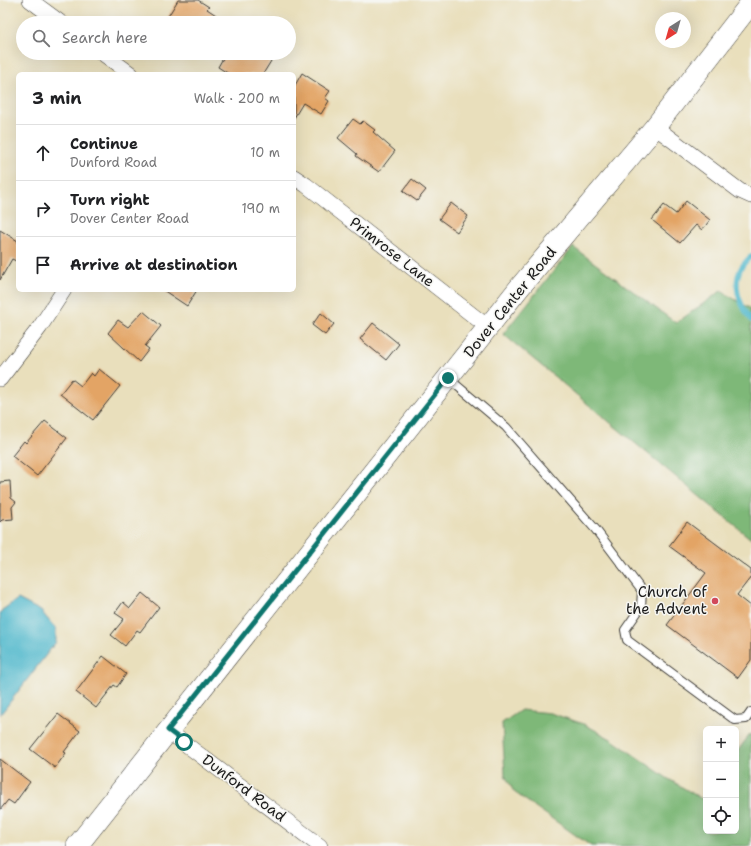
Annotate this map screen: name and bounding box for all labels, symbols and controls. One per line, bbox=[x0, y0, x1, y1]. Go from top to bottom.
north arrow bbox=[655, 12, 691, 48]
search box bbox=[16, 16, 296, 60]
icon: search bbox=[30, 27, 52, 49]
text: Search here bbox=[62, 28, 148, 48]
text: 3 min bbox=[32, 87, 82, 109]
text: Walk · 200 m bbox=[194, 90, 280, 107]
text: Continue bbox=[70, 134, 138, 154]
icon: ahead bbox=[32, 142, 54, 164]
text: 10 m bbox=[250, 144, 280, 161]
text: Dunford Road bbox=[70, 154, 157, 171]
text: Turn right bbox=[70, 190, 150, 210]
icon: right bbox=[32, 198, 54, 220]
text: 190 m bbox=[241, 200, 280, 217]
text: Dover Center Road bbox=[70, 210, 189, 227]
street label: Primrose Lane bbox=[345, 212, 439, 292]
street label: Dover Center Road bbox=[459, 242, 561, 362]
icon: arrive bbox=[32, 254, 54, 276]
text: Arrive at destination bbox=[70, 255, 238, 275]
route end bbox=[439, 369, 457, 387]
place label: Church of the Advent bbox=[626, 582, 708, 619]
marker: Church of the Advent bbox=[710, 596, 720, 606]
map controls bbox=[703, 726, 739, 834]
button: + bbox=[703, 726, 739, 762]
route start bbox=[175, 733, 193, 751]
street label: Dunford Road bbox=[198, 750, 290, 826]
button: − bbox=[703, 762, 739, 798]
button: locate bbox=[703, 798, 739, 834]

